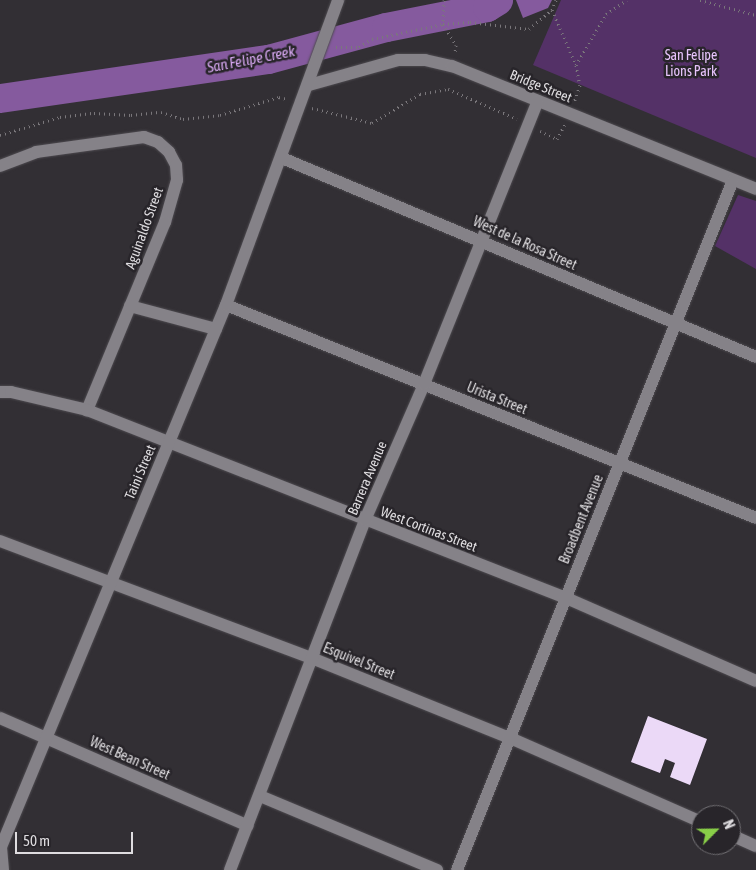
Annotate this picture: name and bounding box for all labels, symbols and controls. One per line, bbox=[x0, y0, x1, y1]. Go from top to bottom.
water label: San Felipe Creek bbox=[205, 42, 297, 76]
park label: San Felipe Lions Park bbox=[665, 47, 717, 80]
street label: Bridge Street bbox=[508, 66, 574, 106]
street label: Aguinaldo Street bbox=[121, 185, 167, 271]
street label: West de la Rosa Street bbox=[471, 213, 579, 273]
street label: Urista Street bbox=[464, 378, 530, 418]
street label: Barrera Avenue bbox=[344, 438, 390, 518]
street label: Taini Street bbox=[121, 442, 159, 502]
street label: Broadbent Avenue bbox=[555, 472, 607, 566]
street label: West Cortinas Street bbox=[378, 503, 480, 555]
street label: Esquivel Street bbox=[321, 639, 397, 683]
street label: West Bean Street bbox=[87, 733, 173, 783]
north arrow bbox=[691, 805, 741, 855]
text: N bbox=[720, 818, 738, 831]
scale bar bbox=[18, 822, 135, 854]
text: 50 m bbox=[23, 832, 50, 849]

